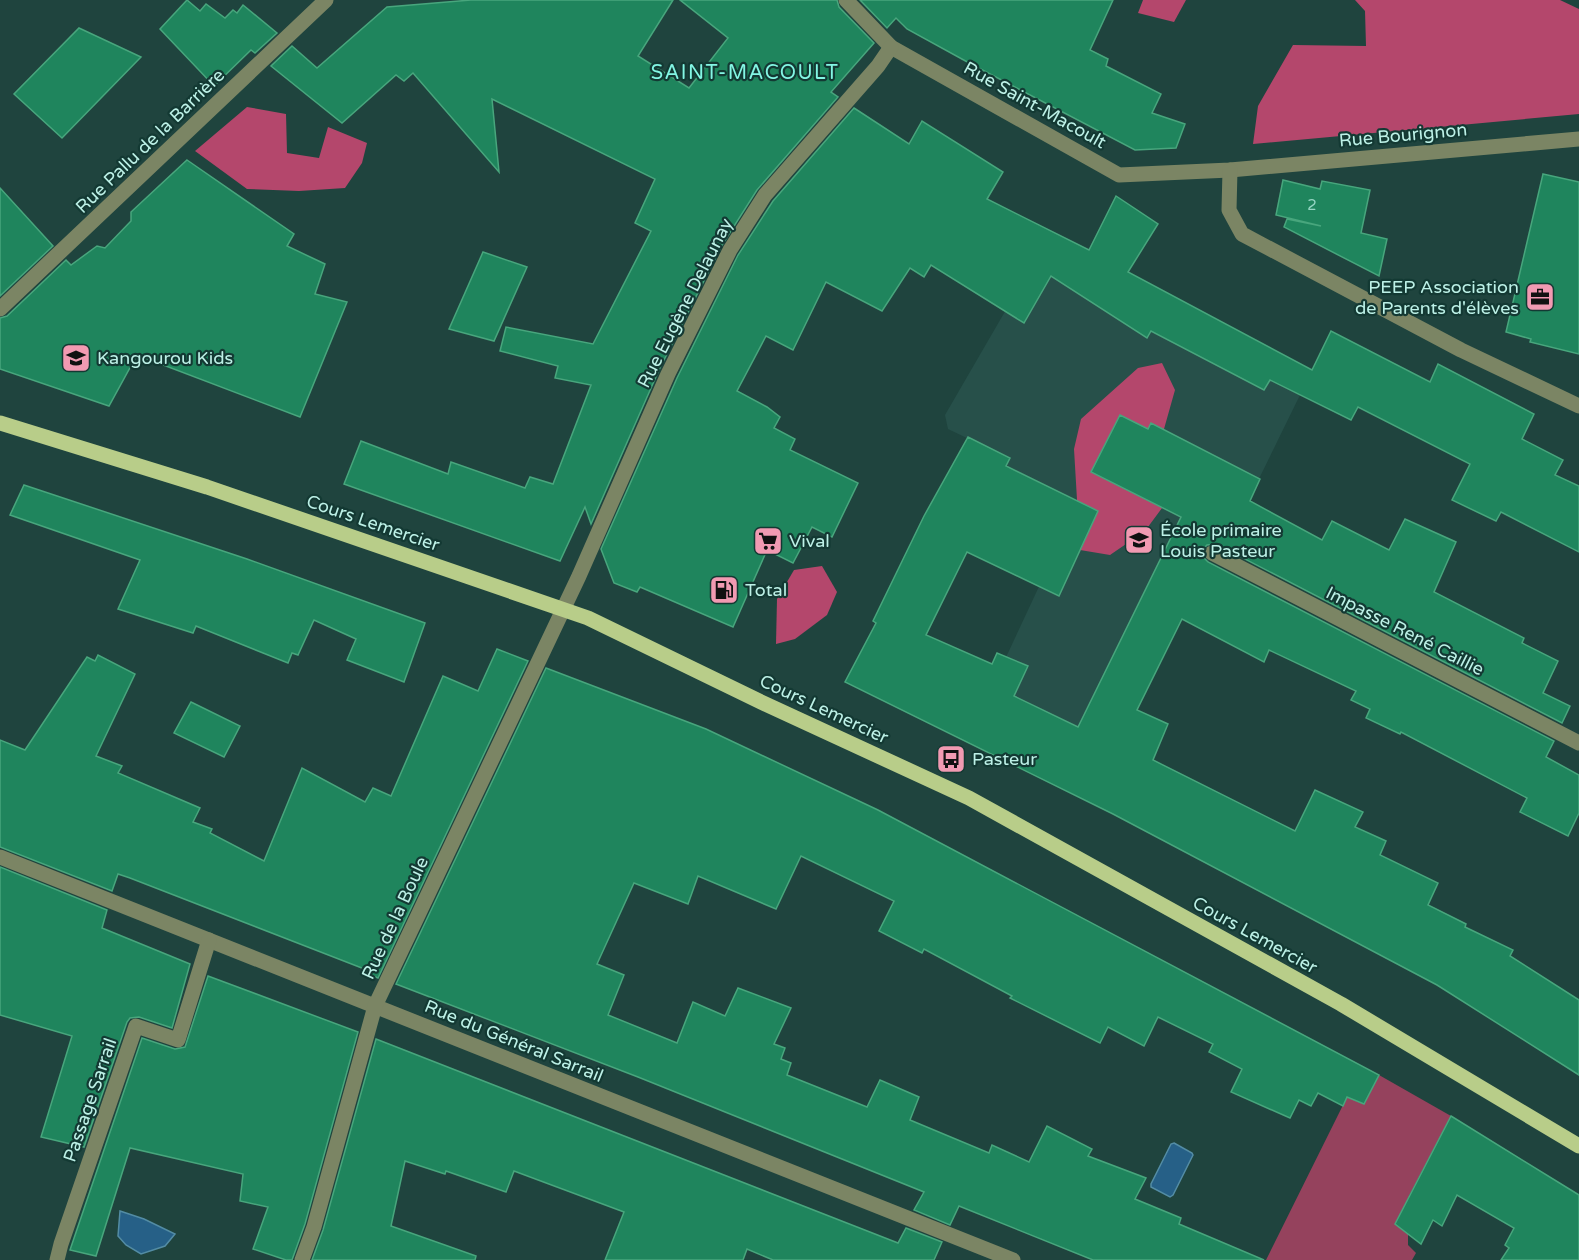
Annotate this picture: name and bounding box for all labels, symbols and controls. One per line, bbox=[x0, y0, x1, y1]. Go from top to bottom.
street label: Rue Saint-Macoult bbox=[960, 57, 1110, 153]
district label: SAINT-MACOULT bbox=[651, 61, 839, 85]
street label: Rue Pallu de la Barrière bbox=[71, 64, 229, 218]
street label: Rue Bourignon bbox=[1338, 118, 1468, 152]
house number: 2 bbox=[1307, 196, 1317, 214]
street label: Rue Eugène Delaunay bbox=[633, 214, 738, 392]
place label: PEEP Association de Parents d'élèves bbox=[1355, 276, 1519, 319]
office icon: PEEP Association de Parents d'élèves bbox=[1524, 281, 1556, 313]
school or university icon: Kangourou Kids bbox=[60, 342, 92, 374]
place label: Kangourou Kids bbox=[97, 347, 233, 369]
street label: Cours Lemercier bbox=[304, 490, 443, 556]
place label: École primaire Louis Pasteur bbox=[1160, 519, 1282, 562]
school or university icon: École primaire Louis Pasteur bbox=[1123, 524, 1155, 556]
supermarket icon: Vival bbox=[752, 525, 784, 557]
place label: Vival bbox=[789, 530, 830, 552]
fuel station icon: Total bbox=[708, 574, 740, 606]
place label: Total bbox=[745, 579, 787, 601]
street label: Impasse René Caillie bbox=[1322, 582, 1488, 680]
street label: Cours Lemercier bbox=[756, 670, 892, 748]
bus stop icon: Pasteur bbox=[935, 743, 967, 775]
place label: Pasteur bbox=[972, 748, 1037, 770]
street label: Rue de la Boule bbox=[357, 853, 433, 983]
street label: Cours Lemercier bbox=[1189, 892, 1321, 978]
street label: Rue du Général Sarrail bbox=[421, 995, 607, 1087]
street label: Passage Sarrail bbox=[59, 1035, 121, 1165]

